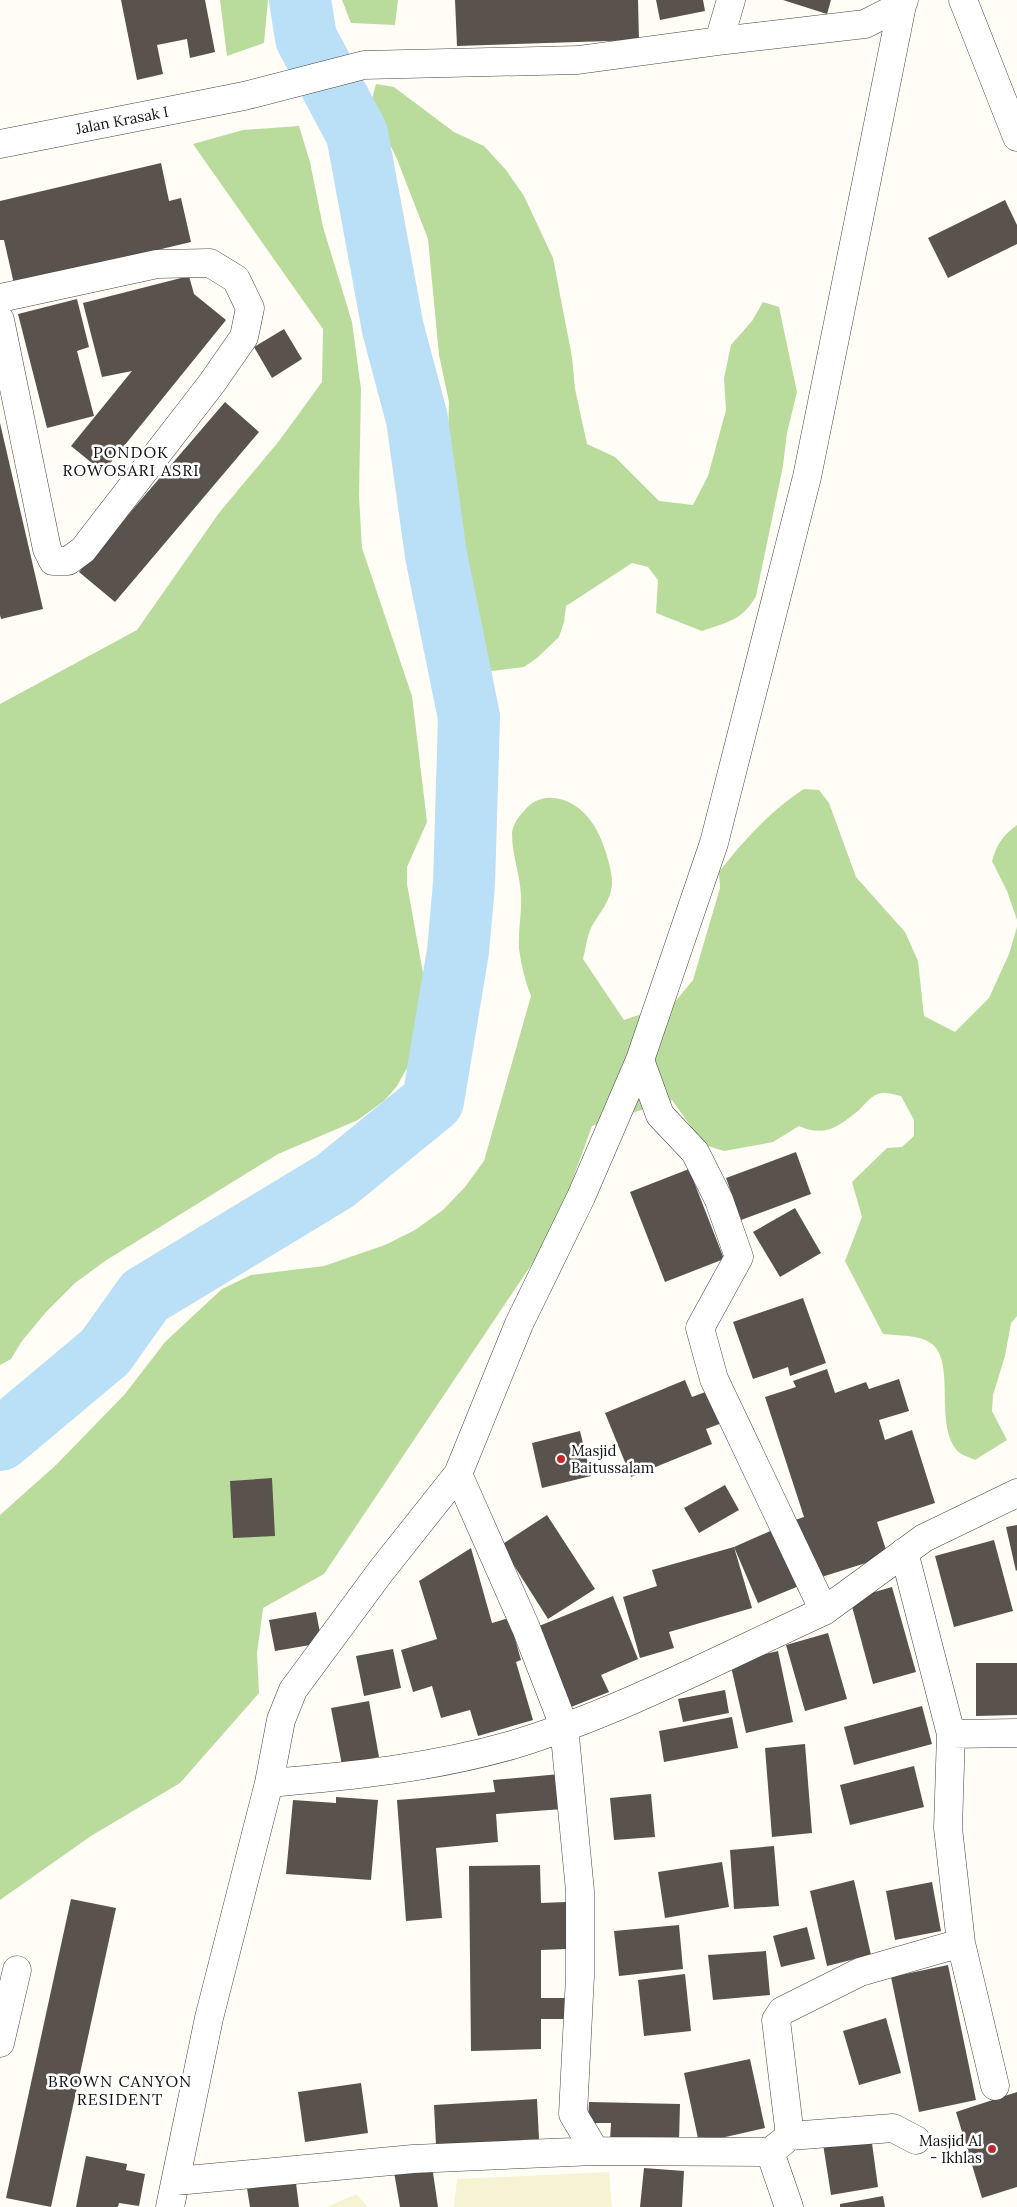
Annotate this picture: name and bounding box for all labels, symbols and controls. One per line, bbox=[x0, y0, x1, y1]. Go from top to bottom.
street label: Jalan Krasak I bbox=[73, 102, 170, 138]
district label: PONDOK ROWOSARI ASRI bbox=[62, 442, 200, 480]
place label: Masjid Baitussalam bbox=[571, 1441, 654, 1477]
marker: Masjid Baitussalam bbox=[555, 1453, 567, 1465]
district label: BROWN CANYON RESIDENT bbox=[48, 2071, 192, 2109]
place label: Masjid Al - Ikhlas bbox=[919, 2131, 982, 2167]
marker: Masjid Al - Ikhlas bbox=[986, 2143, 998, 2155]

